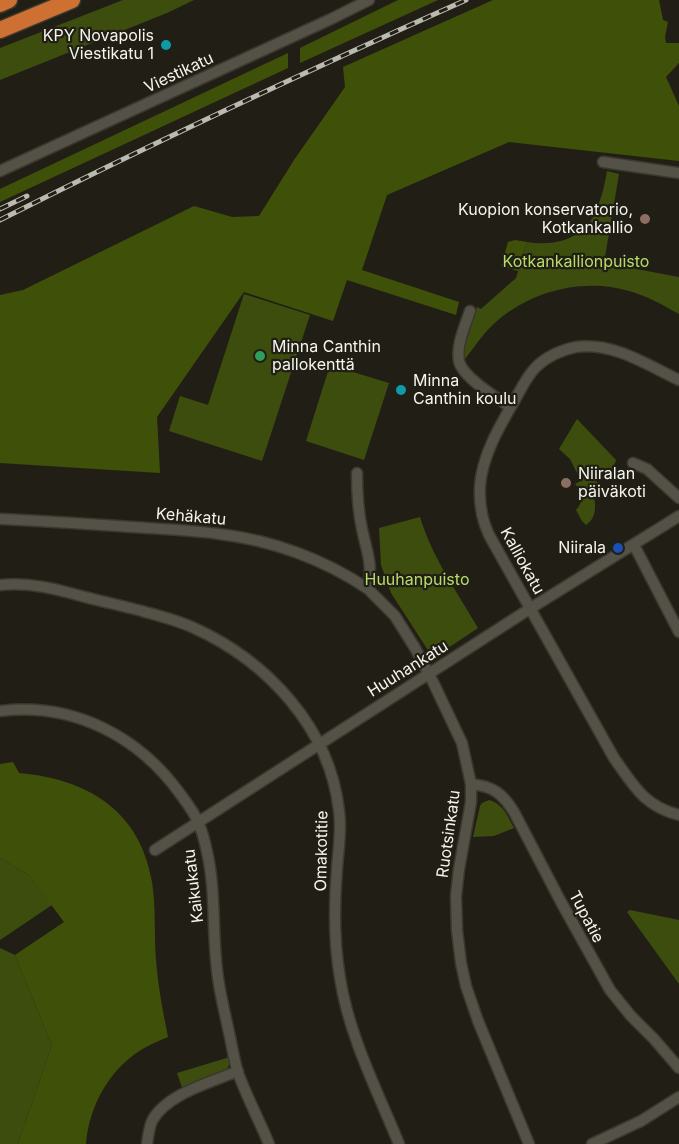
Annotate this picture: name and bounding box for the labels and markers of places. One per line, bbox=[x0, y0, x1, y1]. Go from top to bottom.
place label: KPY Novapolis Viestikatu 1 bbox=[43, 26, 154, 64]
marker: KPY Novapolis Viestikatu 1 bbox=[159, 38, 173, 52]
place label: Kuopion konservatorio, Kotkankallio bbox=[458, 200, 633, 238]
marker: Kuopion konservatorio, Kotkankallio bbox=[638, 212, 652, 226]
place label: Minna Canthin pallokenttä bbox=[272, 337, 381, 375]
marker: Minna Canthin pallokenttä bbox=[253, 349, 267, 363]
place label: Minna Canthin koulu bbox=[413, 371, 516, 409]
marker: Minna Canthin koulu bbox=[394, 383, 408, 397]
place label: Niiralan päiväkoti bbox=[578, 464, 646, 502]
marker: Niiralan päiväkoti bbox=[559, 476, 573, 490]
place label: Niirala bbox=[558, 538, 606, 558]
marker: Niirala bbox=[611, 541, 625, 555]

